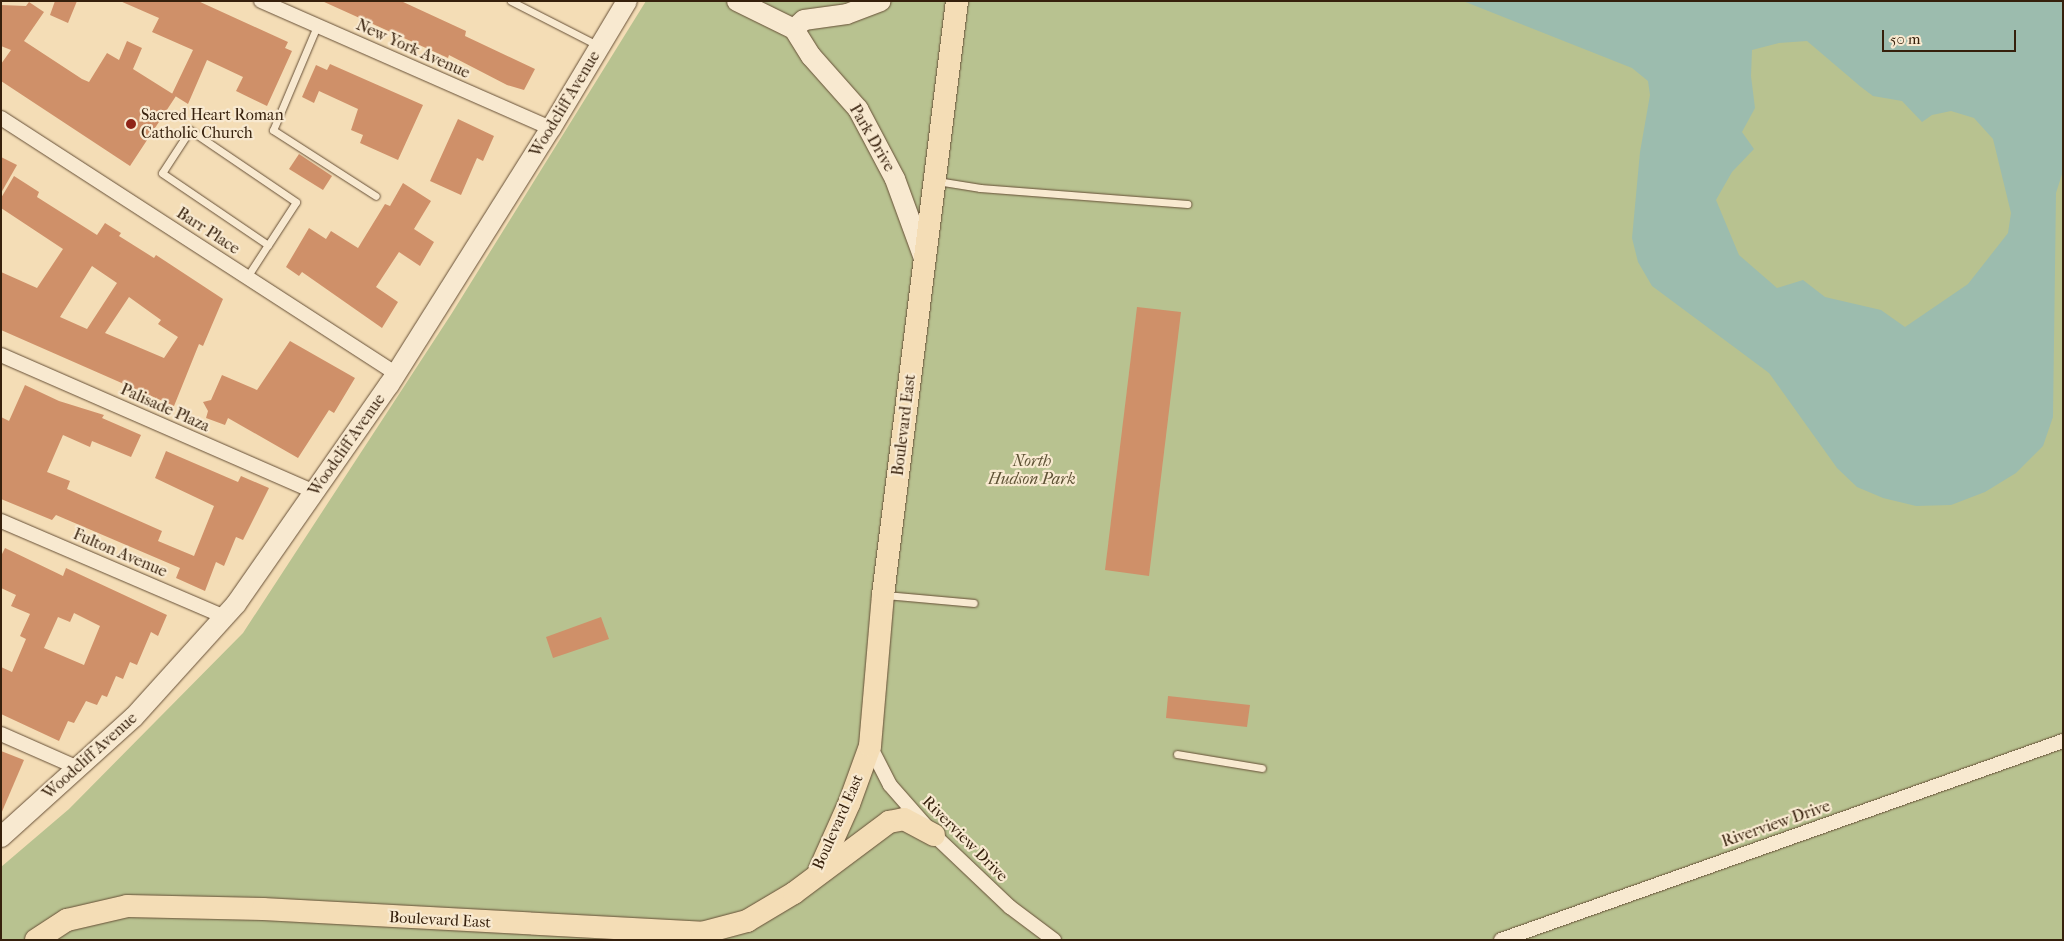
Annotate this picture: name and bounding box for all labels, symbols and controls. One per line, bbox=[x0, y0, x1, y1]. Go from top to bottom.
street label: New York Avenue bbox=[353, 15, 473, 83]
scale bar bbox=[1884, 20, 2018, 52]
text: 50 m bbox=[1890, 30, 1920, 48]
street label: Woodcliff Avenue bbox=[526, 48, 604, 160]
street label: Park Drive bbox=[845, 101, 899, 175]
place label: Sacred Heart Roman Catholic Church bbox=[141, 105, 284, 143]
marker: Sacred Heart Roman Catholic Church bbox=[125, 118, 137, 130]
street label: Barr Place bbox=[173, 204, 243, 258]
street label: Boulevard East bbox=[888, 373, 920, 477]
street label: Palisade Plaza bbox=[118, 380, 212, 436]
street label: Woodcliff Avenue bbox=[305, 390, 389, 500]
park label: North Hudson Park bbox=[988, 451, 1076, 489]
street label: Fulton Avenue bbox=[70, 525, 170, 581]
street label: Woodcliff Avenue bbox=[39, 709, 141, 803]
street label: Boulevard East bbox=[808, 771, 868, 873]
street label: Riverview Drive bbox=[918, 792, 1012, 886]
street label: Riverview Drive bbox=[1719, 796, 1833, 852]
street label: Boulevard East bbox=[388, 908, 492, 932]

